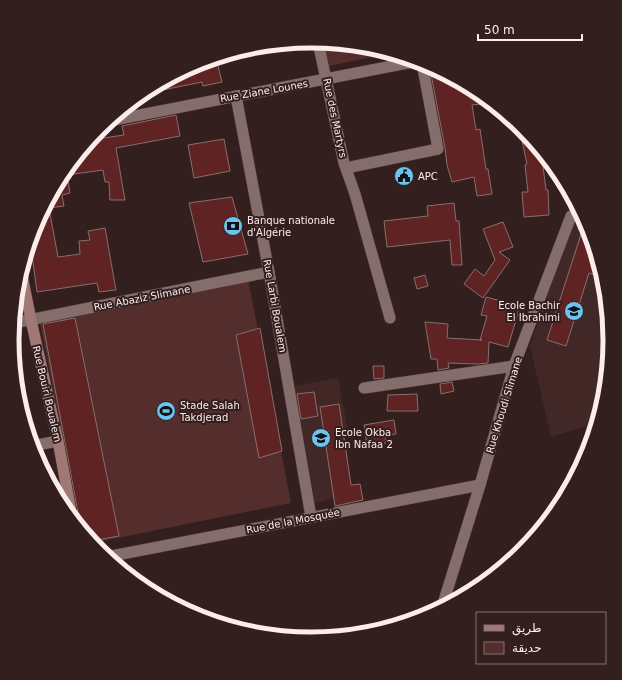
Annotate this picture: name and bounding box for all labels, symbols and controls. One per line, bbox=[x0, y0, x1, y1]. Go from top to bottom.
scale bar bbox=[478, 16, 582, 42]
text: 50 m bbox=[484, 23, 515, 37]
street label: Rue des Martyrs bbox=[321, 77, 349, 159]
street label: Rue Ziane Lounes bbox=[219, 78, 309, 104]
public building icon: APC bbox=[393, 165, 415, 187]
place label: APC bbox=[418, 171, 438, 182]
bank icon: Banque nationale d'Algérie bbox=[222, 215, 244, 237]
place label: Banque nationale d'Algérie bbox=[247, 215, 335, 238]
street label: Rue Larbi Boualem bbox=[261, 259, 289, 353]
street label: Rue Abaziz Slimane bbox=[93, 283, 191, 313]
place label: Ecole Bachir El Ibrahimi bbox=[498, 300, 561, 323]
school or university icon: Ecole Bachir El Ibrahimi bbox=[563, 300, 585, 322]
street label: Rue Bouiri Boualem bbox=[31, 345, 63, 443]
street label: Rue Khoudi Slimane bbox=[484, 356, 524, 454]
sports icon: Stade Salah Takdjerad bbox=[155, 400, 177, 422]
place label: Stade Salah Takdjerad bbox=[179, 400, 240, 423]
school or university icon: Ecole Okba Ibn Nafaa 2 bbox=[310, 427, 332, 449]
place label: Ecole Okba Ibn Nafaa 2 bbox=[335, 427, 393, 450]
street label: Rue de la Mosquée bbox=[245, 507, 341, 535]
legend bbox=[476, 612, 606, 664]
text: طريق bbox=[512, 621, 542, 636]
text: حديقة bbox=[512, 641, 542, 655]

